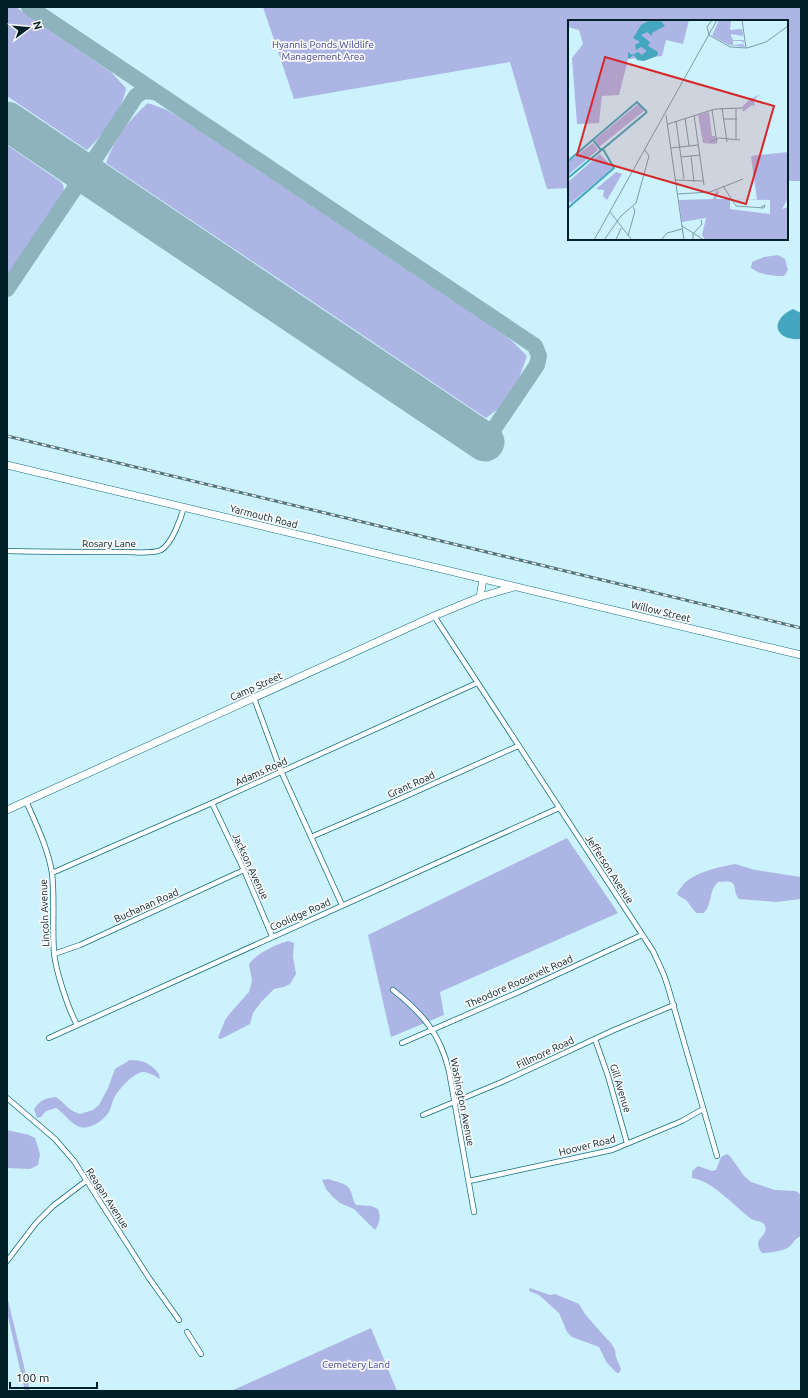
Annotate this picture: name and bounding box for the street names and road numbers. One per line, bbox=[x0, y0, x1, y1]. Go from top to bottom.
street label: Yarmouth Road bbox=[229, 503, 299, 530]
street label: Rosary Lane bbox=[82, 538, 136, 549]
street label: Willow Street bbox=[630, 599, 692, 624]
street label: Camp Street bbox=[228, 670, 284, 703]
street label: Adams Road bbox=[233, 755, 289, 788]
street label: Grant Road bbox=[386, 769, 437, 800]
street label: Jackson Avenue bbox=[230, 831, 271, 901]
street label: Jefferson Avenue bbox=[583, 833, 636, 906]
street label: Lincoln Avenue bbox=[38, 879, 51, 947]
street label: Buchanan Road bbox=[112, 886, 180, 925]
street label: Coolidge Road bbox=[268, 896, 332, 933]
street label: Theodore Roosevelt Road bbox=[464, 953, 575, 1010]
street label: Fillmore Road bbox=[515, 1034, 576, 1071]
street label: Washington Avenue bbox=[449, 1057, 476, 1147]
street label: Gill Avenue bbox=[608, 1062, 633, 1114]
street label: Hoover Road bbox=[558, 1133, 617, 1158]
street label: Reagan Avenue bbox=[84, 1166, 131, 1230]

